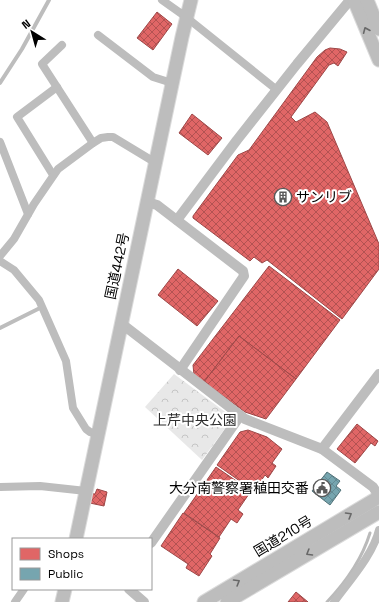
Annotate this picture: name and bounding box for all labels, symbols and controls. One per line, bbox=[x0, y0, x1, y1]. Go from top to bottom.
north arrow bbox=[12, 12, 52, 52]
text: N bbox=[19, 16, 33, 32]
one-way arrow bbox=[363, 27, 371, 34]
building icon: サンリブ bbox=[273, 187, 293, 207]
place label: サンリブ bbox=[296, 188, 352, 206]
street label: 国道442号 bbox=[101, 231, 133, 301]
park label: 上芹中央公園 bbox=[153, 411, 237, 429]
public building icon: 大分南警察署稙田交番 bbox=[312, 478, 332, 498]
place label: 大分南警察署稙田交番 bbox=[169, 479, 309, 497]
street label: 国道210号 bbox=[250, 511, 316, 561]
one-way arrow bbox=[345, 512, 352, 519]
legend bbox=[12, 538, 152, 590]
text: Shops bbox=[48, 546, 84, 562]
one-way arrow bbox=[306, 549, 313, 556]
text: Public bbox=[48, 566, 83, 582]
one-way arrow bbox=[233, 579, 240, 586]

